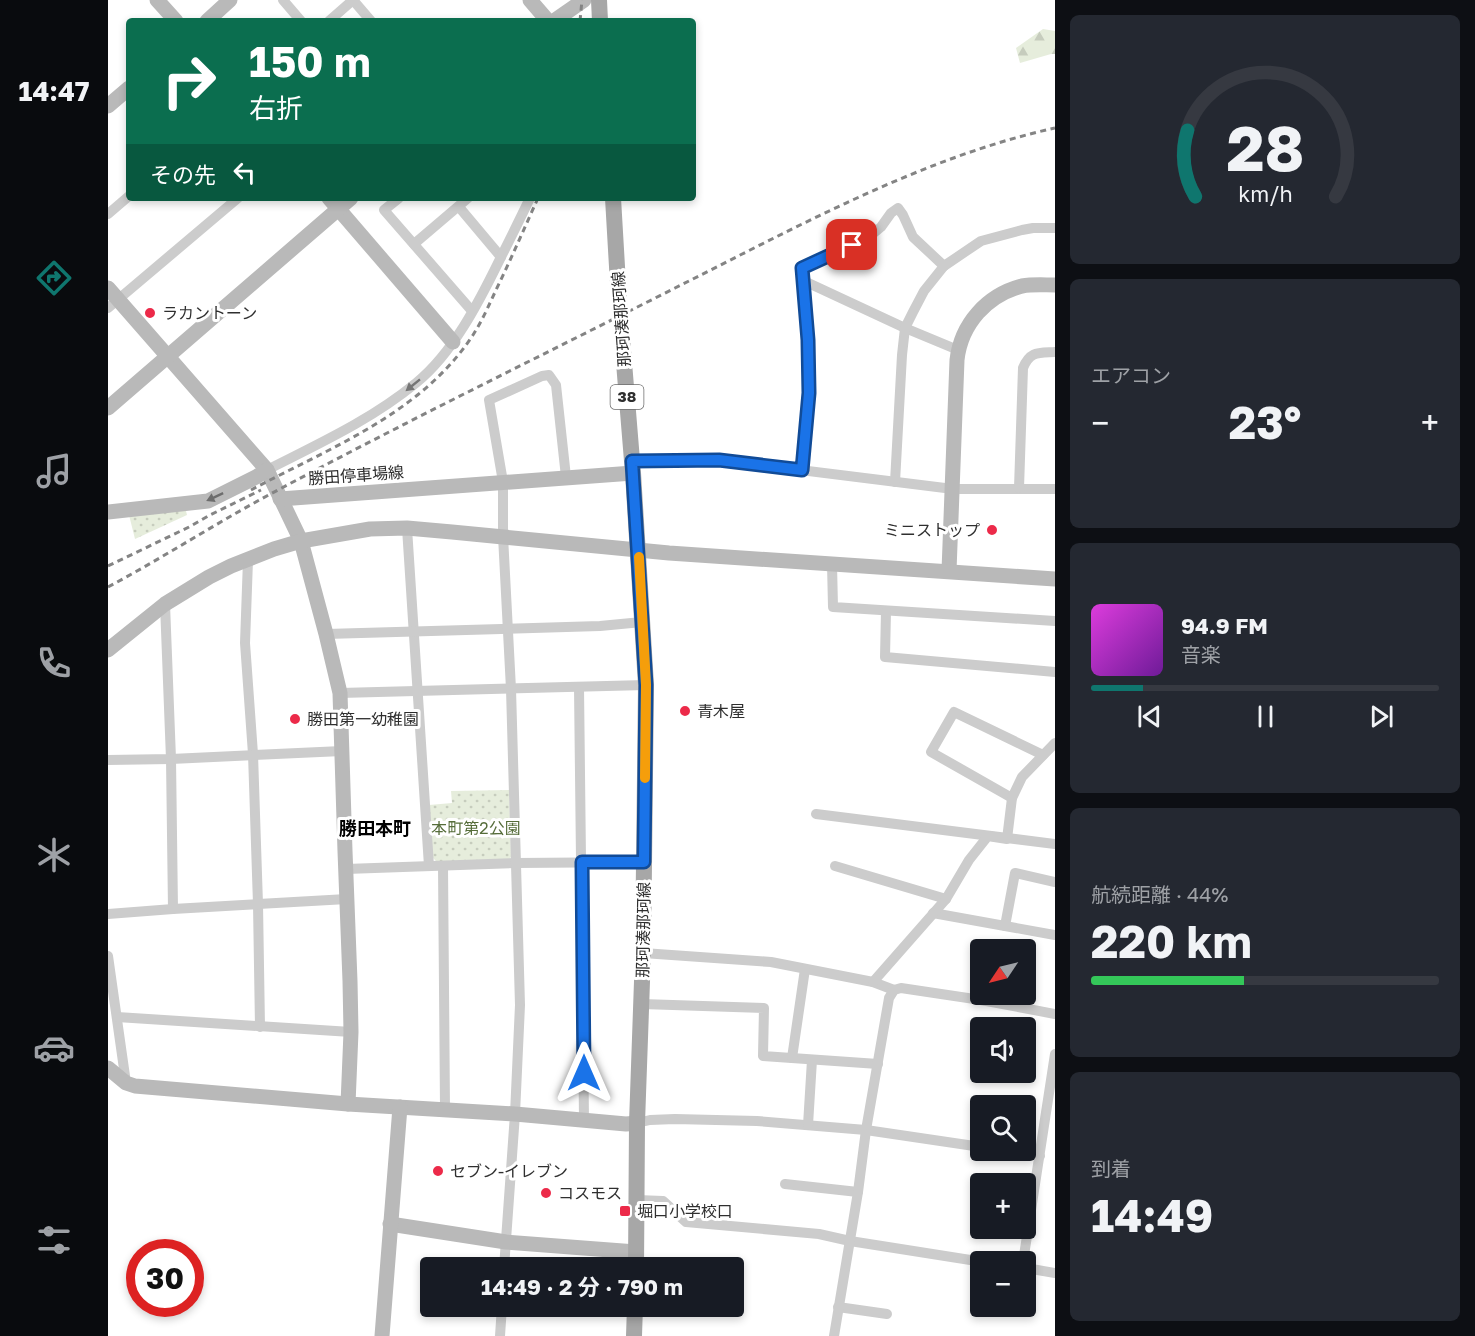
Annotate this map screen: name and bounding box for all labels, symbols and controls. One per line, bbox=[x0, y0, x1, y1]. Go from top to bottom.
text: 150 m bbox=[249, 36, 371, 86]
icon: right bbox=[150, 42, 228, 120]
text: 14:47 bbox=[18, 75, 90, 107]
text: 右折 bbox=[249, 92, 303, 124]
text: 28 bbox=[1226, 110, 1304, 185]
icon: left bbox=[228, 156, 261, 189]
text: その先 bbox=[150, 161, 216, 188]
text: km/h bbox=[1238, 181, 1292, 207]
pin bbox=[826, 219, 877, 270]
icon: arrive bbox=[835, 228, 868, 261]
icon: directions bbox=[33, 257, 75, 299]
street label: 那珂湊那珂線 bbox=[608, 270, 634, 368]
place label: ラカントーン bbox=[162, 303, 257, 323]
marker: ラカントーン bbox=[143, 306, 157, 320]
text: エアコン bbox=[1091, 363, 1171, 387]
one-way arrow bbox=[405, 378, 421, 391]
road number: 38 bbox=[610, 385, 644, 409]
text: 23° bbox=[1229, 395, 1301, 449]
text: − bbox=[1091, 403, 1109, 442]
text: + bbox=[1421, 403, 1439, 442]
icon: music bbox=[33, 450, 75, 492]
street label: 勝田停車場線 bbox=[307, 462, 405, 488]
one-way arrow bbox=[206, 492, 224, 502]
place label: ミニストップ bbox=[884, 520, 980, 540]
marker: ミニストップ bbox=[985, 523, 999, 537]
text: 94.9 FM bbox=[1181, 612, 1268, 639]
icon: phone bbox=[33, 642, 75, 684]
text: 音楽 bbox=[1181, 642, 1221, 666]
icon: previous bbox=[1133, 700, 1166, 733]
icon: pause bbox=[1249, 700, 1282, 733]
icon: next bbox=[1365, 700, 1398, 733]
place label: 青木屋 bbox=[697, 701, 745, 721]
marker: 青木屋 bbox=[678, 704, 692, 718]
place label: 勝田第一幼稚園 bbox=[307, 709, 419, 729]
marker: 勝田第一幼稚園 bbox=[288, 712, 302, 726]
district label: 勝田本町 bbox=[339, 817, 411, 839]
park label: 本町第2公園 bbox=[431, 818, 521, 838]
icon: climate bbox=[33, 834, 75, 876]
street label: 那珂湊那珂線 bbox=[632, 882, 654, 978]
text: 航続距離 · 44% bbox=[1091, 882, 1228, 906]
text: 220 km bbox=[1091, 914, 1252, 968]
north arrow bbox=[970, 939, 1036, 1005]
map controls bbox=[970, 939, 1036, 1317]
button: sound bbox=[970, 1017, 1036, 1083]
icon: car bbox=[33, 1027, 75, 1069]
position arrow bbox=[552, 1041, 616, 1105]
button: search bbox=[970, 1095, 1036, 1161]
text: 到着 bbox=[1091, 1156, 1131, 1180]
place label: セブン-イレブン bbox=[450, 1161, 568, 1181]
marker: セブン-イレブン bbox=[431, 1164, 445, 1178]
button: + bbox=[970, 1173, 1036, 1239]
place label: コスモス bbox=[558, 1183, 622, 1203]
marker: コスモス bbox=[539, 1186, 553, 1200]
text: 14:49 bbox=[1091, 1188, 1213, 1242]
place label: 堀口小学校口 bbox=[637, 1201, 733, 1221]
marker: 堀口小学校口 bbox=[618, 1204, 632, 1218]
icon: filters bbox=[33, 1219, 75, 1261]
speed limit sign: 30 bbox=[126, 1239, 204, 1317]
button: − bbox=[970, 1251, 1036, 1317]
text: 14:49 · 2 分 · 790 m bbox=[481, 1273, 683, 1300]

